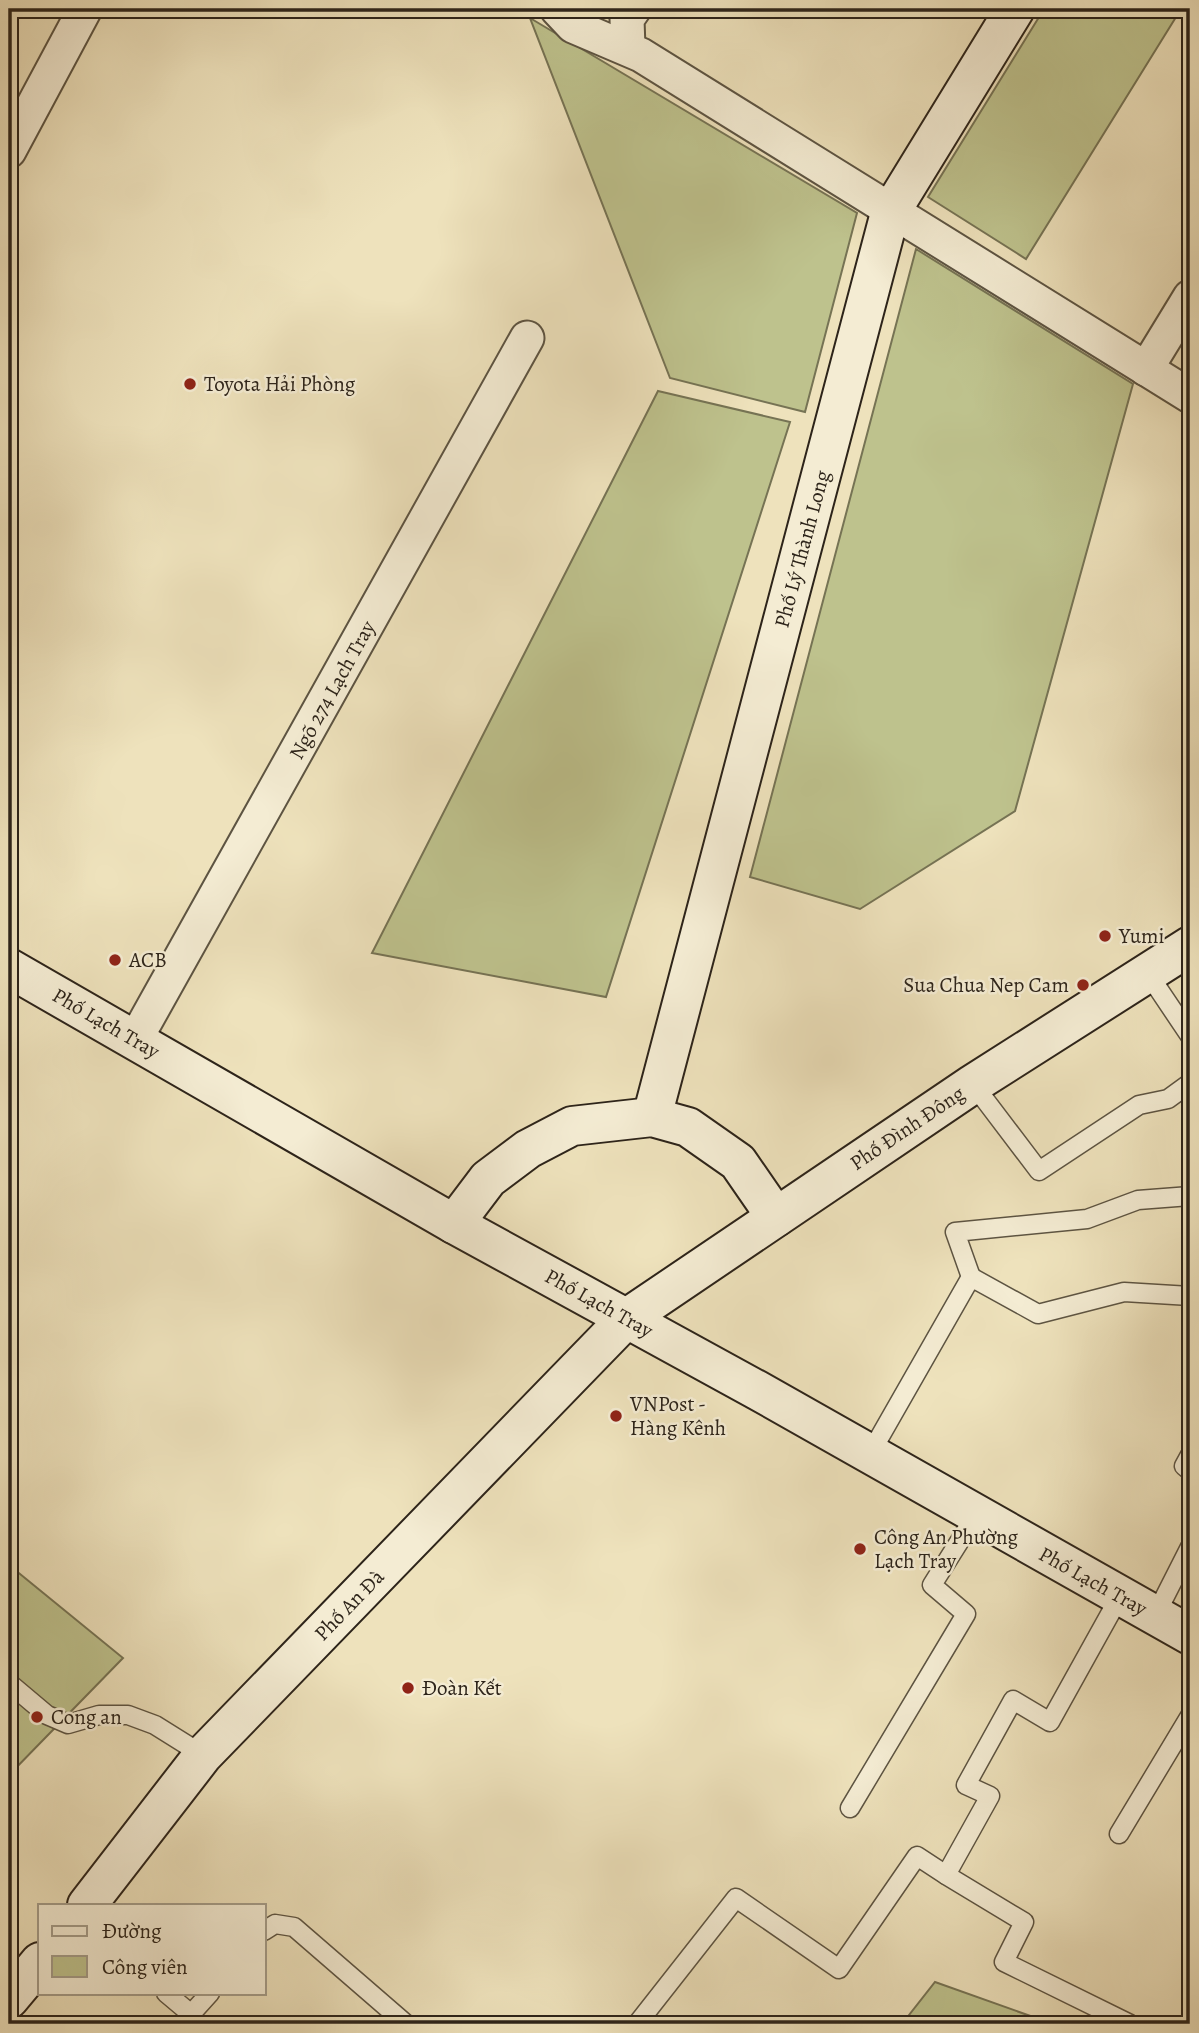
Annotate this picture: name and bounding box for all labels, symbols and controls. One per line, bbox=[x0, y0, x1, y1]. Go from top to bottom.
place label: Toyota Hải Phòng bbox=[204, 370, 356, 398]
marker: Toyota Hải Phòng bbox=[182, 376, 198, 392]
street label: Phố Lý Thành Long bbox=[768, 467, 837, 631]
street label: Ngõ 274 Lạch Tray bbox=[282, 615, 382, 764]
place label: Yumi bbox=[1118, 922, 1165, 950]
marker: Yumi bbox=[1097, 928, 1113, 944]
place label: ACB bbox=[128, 946, 167, 974]
marker: ACB bbox=[107, 952, 123, 968]
place label: Sua Chua Nep Cam bbox=[903, 971, 1069, 999]
marker: Sua Chua Nep Cam bbox=[1075, 977, 1091, 993]
street label: Phố Lạch Tray bbox=[47, 981, 165, 1065]
street label: Phố Đình Đông bbox=[844, 1079, 970, 1177]
street label: Phố Lạch Tray bbox=[540, 1262, 659, 1345]
place label: VNPost - Hàng Kênh bbox=[629, 1390, 726, 1442]
marker: VNPost - Hàng Kênh bbox=[608, 1408, 624, 1424]
place label: Công An Phường Lạch Tray bbox=[874, 1523, 1019, 1575]
street label: Phố Lạch Tray bbox=[1034, 1540, 1153, 1623]
marker: Công An Phường Lạch Tray bbox=[852, 1541, 868, 1557]
street label: Phố An Đà bbox=[308, 1563, 390, 1647]
place label: Đoàn Kết bbox=[422, 1674, 502, 1702]
marker: Đoàn Kết bbox=[400, 1680, 416, 1696]
place label: Cong an bbox=[51, 1703, 122, 1731]
marker: Cong an bbox=[29, 1709, 45, 1725]
legend bbox=[38, 1904, 266, 1994]
text: Đường bbox=[102, 1917, 162, 1945]
text: Công viên bbox=[102, 1953, 188, 1981]

